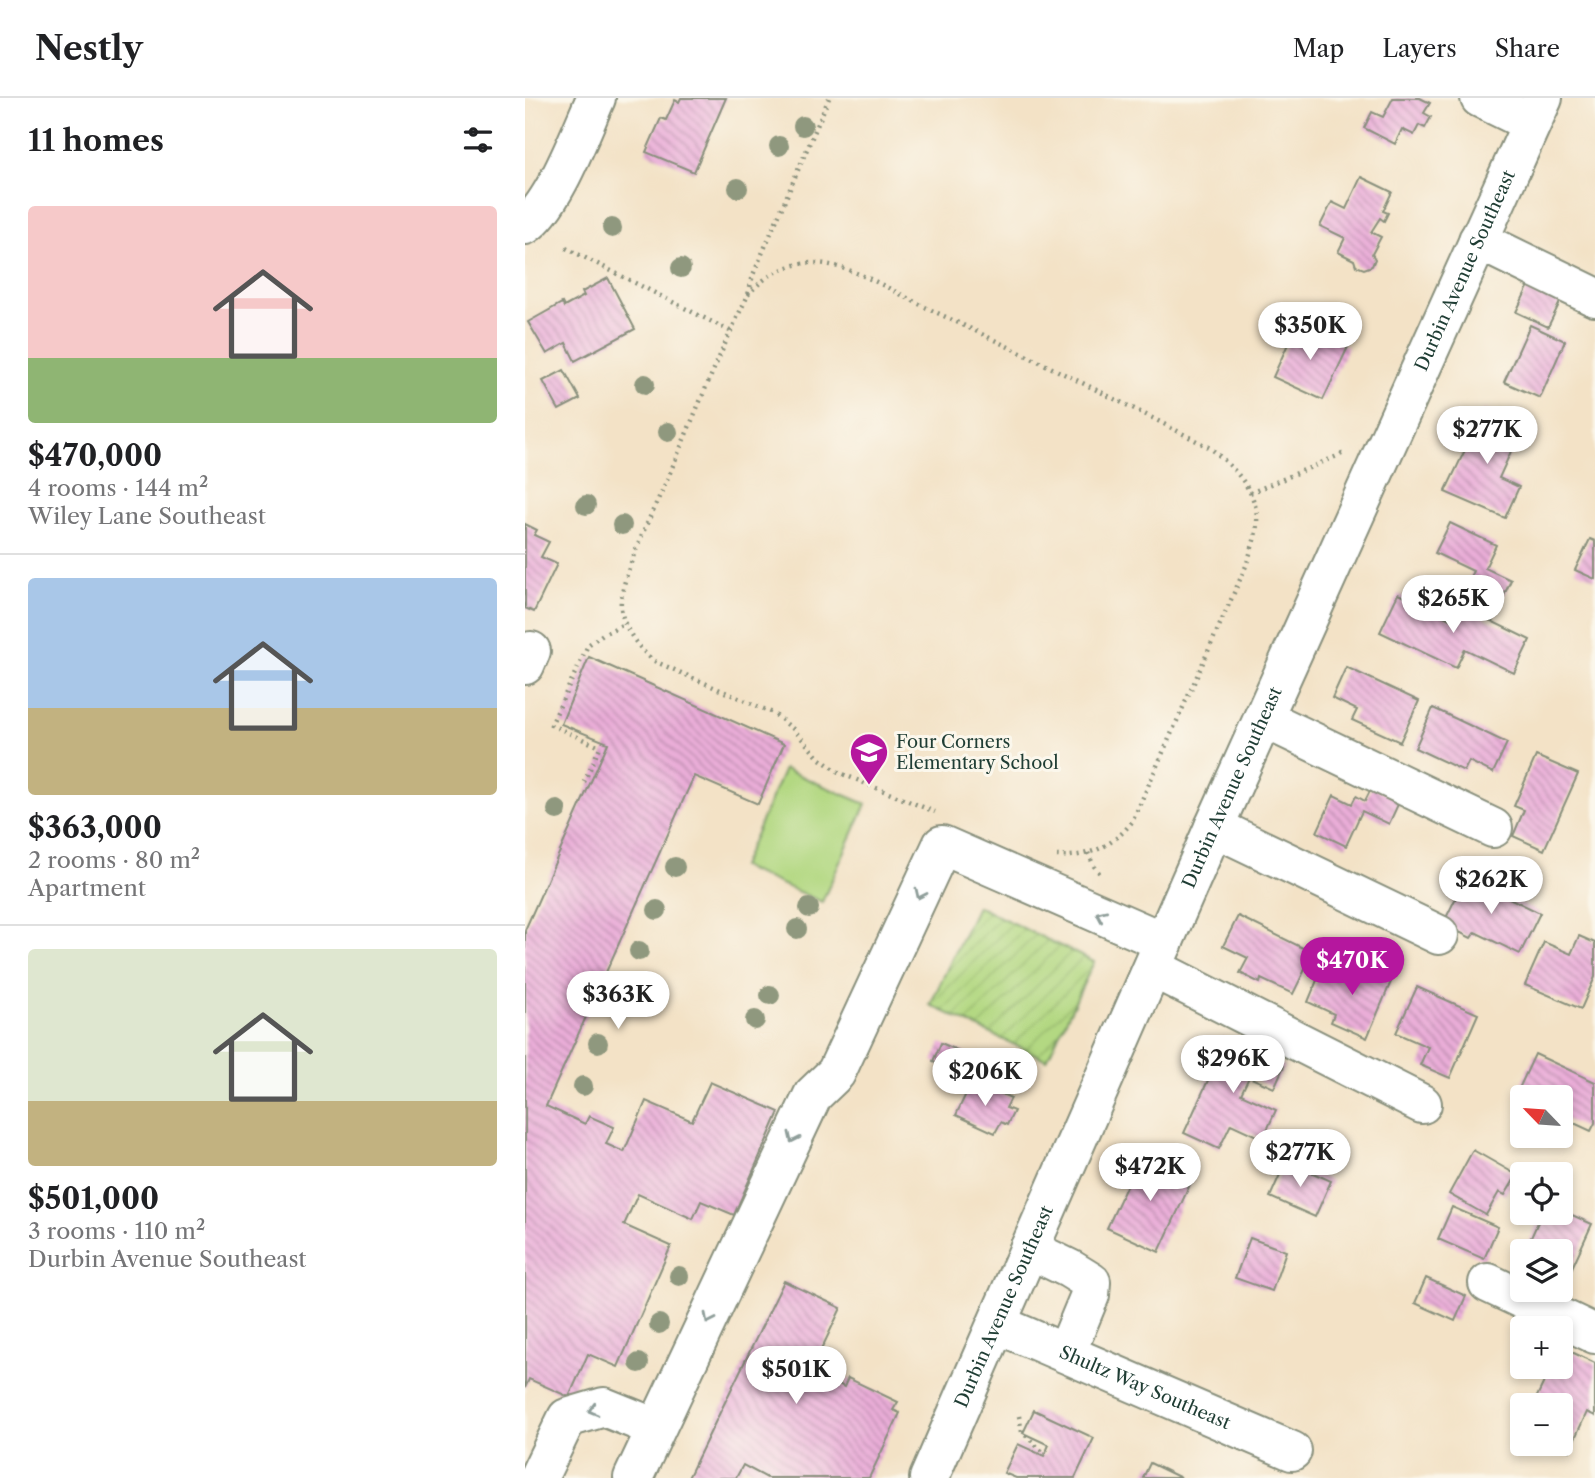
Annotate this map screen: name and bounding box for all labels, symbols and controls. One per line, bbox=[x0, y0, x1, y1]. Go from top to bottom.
text: Nestly bbox=[35, 28, 143, 69]
text: Map bbox=[1293, 34, 1344, 63]
text: Layers bbox=[1382, 34, 1457, 63]
text: Share bbox=[1495, 34, 1560, 63]
icon: filters bbox=[459, 121, 497, 159]
text: 11 homes bbox=[28, 122, 164, 159]
street label: Durbin Avenue Southeast bbox=[1410, 166, 1520, 375]
icon: home bbox=[200, 251, 326, 377]
pin: $350K bbox=[1261, 302, 1359, 362]
text: $350K bbox=[1274, 311, 1346, 339]
pin: $277K bbox=[1438, 406, 1536, 466]
text: $277K bbox=[1453, 415, 1521, 443]
text: $470,000 bbox=[28, 437, 162, 474]
text: 4 rooms · 144 m² bbox=[28, 474, 208, 502]
text: Wiley Lane Southeast bbox=[28, 502, 266, 530]
pin: $265K bbox=[1404, 575, 1502, 635]
text: $265K bbox=[1417, 584, 1489, 612]
icon: home bbox=[200, 623, 326, 749]
street label: Durbin Avenue Southeast bbox=[1178, 683, 1287, 892]
school or university icon: Four Corners Elementary School bbox=[848, 731, 890, 786]
place label: Four Corners Elementary School bbox=[896, 731, 1059, 774]
text: $363,000 bbox=[28, 809, 162, 846]
text: 2 rooms · 80 m² bbox=[28, 846, 200, 874]
pin: $262K bbox=[1442, 856, 1540, 916]
text: $262K bbox=[1455, 865, 1527, 893]
text: Apartment bbox=[28, 874, 146, 902]
one-way arrow bbox=[914, 887, 928, 900]
one-way arrow bbox=[1096, 909, 1108, 923]
pin: $470K bbox=[1303, 937, 1401, 997]
text: $470K bbox=[1316, 946, 1388, 974]
pin: $363K bbox=[569, 972, 667, 1031]
text: $363K bbox=[583, 980, 653, 1008]
icon: home bbox=[200, 994, 326, 1120]
pin: $296K bbox=[1184, 1035, 1282, 1095]
text: $296K bbox=[1197, 1044, 1269, 1072]
pin: $206K bbox=[936, 1048, 1034, 1108]
text: $206K bbox=[948, 1057, 1022, 1085]
north arrow bbox=[1510, 1085, 1573, 1148]
map controls bbox=[1510, 1085, 1573, 1456]
pin: $277K bbox=[1251, 1130, 1349, 1189]
one-way arrow bbox=[787, 1131, 801, 1143]
text: $277K bbox=[1266, 1138, 1334, 1166]
pin: $472K bbox=[1101, 1144, 1199, 1203]
text: $472K bbox=[1115, 1152, 1185, 1180]
button: locate bbox=[1510, 1162, 1573, 1225]
text: $501,000 bbox=[28, 1180, 159, 1217]
street label: Durbin Avenue Southeast bbox=[950, 1202, 1058, 1411]
text: 3 rooms · 110 m² bbox=[28, 1217, 205, 1245]
button: layers bbox=[1510, 1239, 1573, 1302]
text: Durbin Avenue Southeast bbox=[28, 1245, 306, 1273]
one-way arrow bbox=[703, 1312, 717, 1324]
button: + bbox=[1510, 1316, 1573, 1379]
street label: Shultz Way Southeast bbox=[1056, 1341, 1234, 1434]
pin: $501K bbox=[747, 1346, 845, 1406]
text: $501K bbox=[762, 1355, 830, 1383]
button: − bbox=[1510, 1393, 1573, 1456]
one-way arrow bbox=[587, 1402, 599, 1417]

